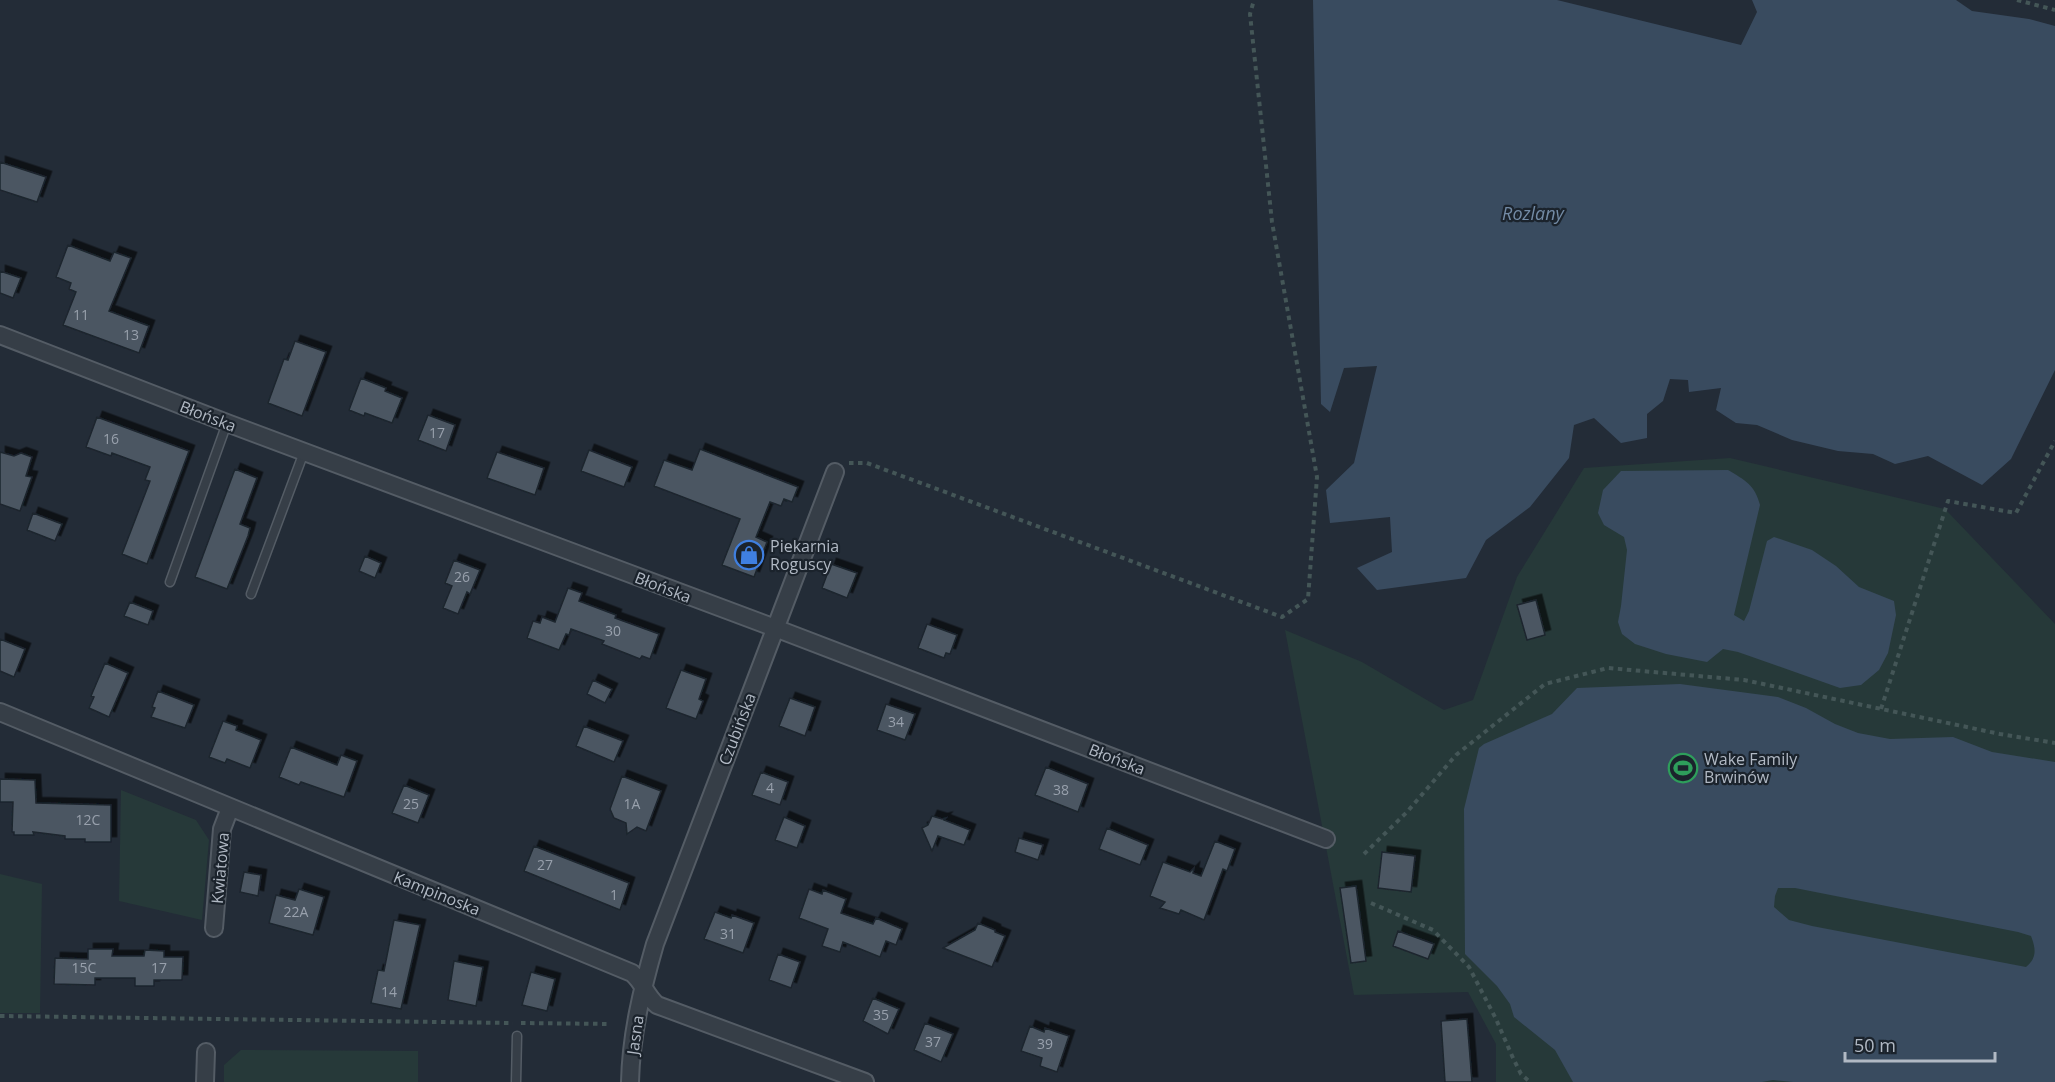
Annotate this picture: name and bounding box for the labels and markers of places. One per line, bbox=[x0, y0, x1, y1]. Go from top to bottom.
place label: Piekarnia Roguscy bbox=[770, 535, 839, 575]
shop icon: Piekarnia Roguscy bbox=[733, 539, 765, 571]
place label: Wake Family Brwinów bbox=[1704, 748, 1798, 788]
sports icon: Wake Family Brwinów bbox=[1667, 752, 1699, 784]

